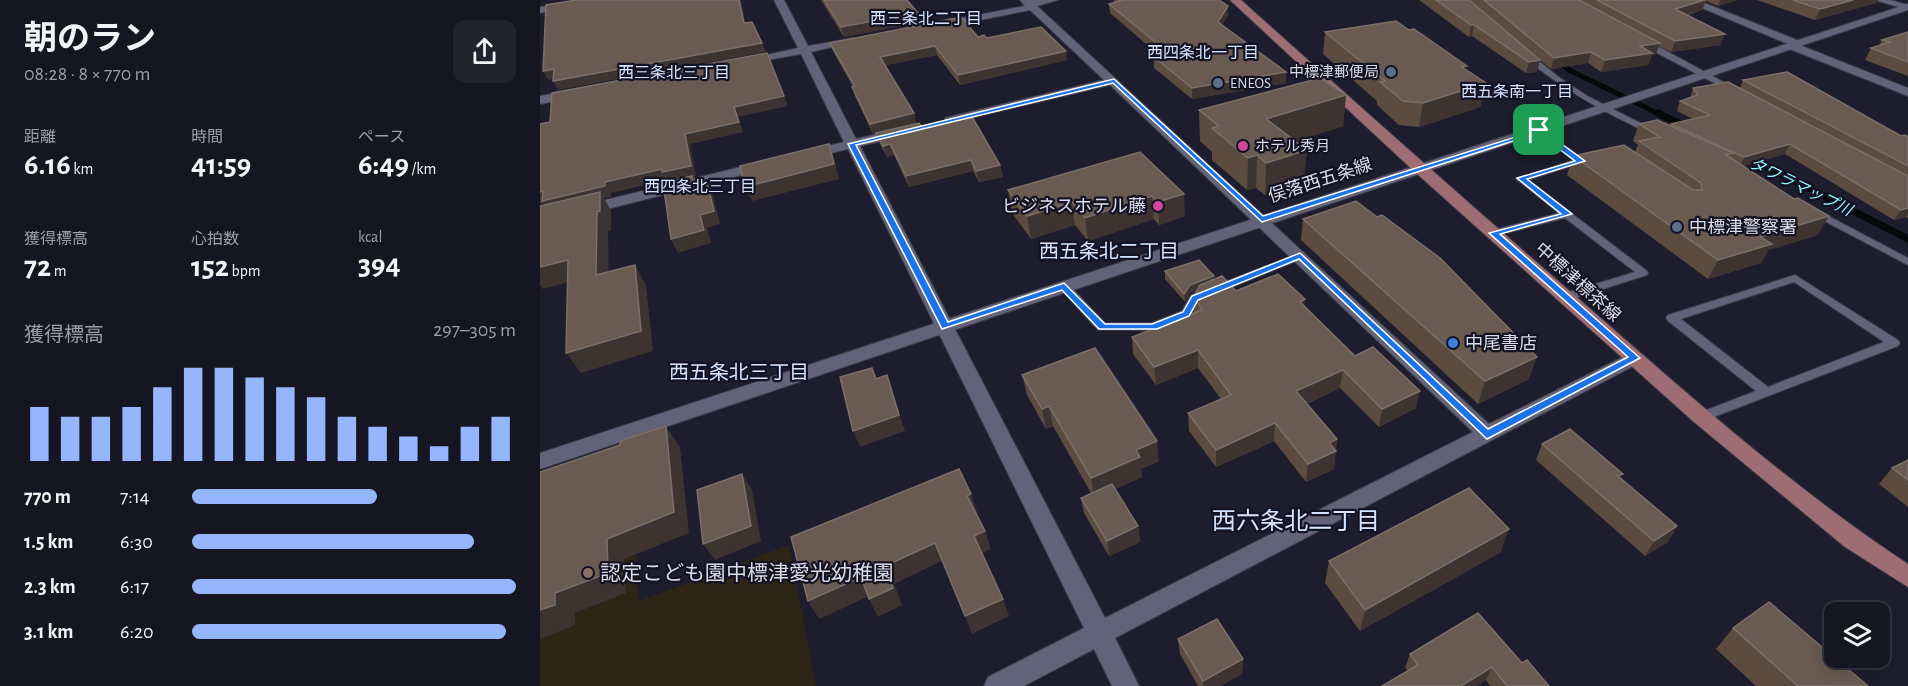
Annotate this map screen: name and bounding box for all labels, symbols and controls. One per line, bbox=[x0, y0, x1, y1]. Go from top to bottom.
district label: 西三条北二丁目 bbox=[870, 10, 982, 27]
button: share bbox=[453, 20, 516, 83]
text: 朝のラン bbox=[24, 23, 156, 56]
district label: 西四条北一丁目 bbox=[1147, 44, 1259, 61]
text: 08:28 · 8 × 770 m bbox=[24, 64, 151, 84]
district label: 西三条北三丁目 bbox=[618, 64, 730, 81]
place label: 中標津郵便局 bbox=[1289, 64, 1379, 80]
marker: 中標津郵便局 bbox=[1384, 65, 1398, 79]
marker: ENEOS bbox=[1211, 76, 1225, 90]
place label: ENEOS bbox=[1230, 76, 1271, 91]
district label: 西五条南一丁目 bbox=[1461, 83, 1573, 100]
pin bbox=[1513, 104, 1564, 155]
icon: arrive bbox=[1522, 113, 1555, 146]
text: 距離 bbox=[24, 129, 56, 145]
text: 時間 bbox=[191, 129, 223, 145]
text: ペース bbox=[358, 129, 405, 145]
place label: ホテル秀月 bbox=[1255, 138, 1330, 154]
marker: ホテル秀月 bbox=[1236, 139, 1250, 153]
text: 6.16 bbox=[24, 150, 71, 180]
text: 41:59 bbox=[191, 150, 251, 180]
text: 6:49 bbox=[358, 150, 409, 180]
street label: 俣落西五条線 bbox=[1266, 154, 1374, 206]
water label: タワラマップ川 bbox=[1747, 154, 1857, 220]
text: km bbox=[71, 161, 93, 177]
text: /km bbox=[409, 161, 436, 177]
district label: 西四条北三丁目 bbox=[644, 178, 756, 195]
place label: ビジネスホテル藤 bbox=[1002, 197, 1146, 216]
marker: ビジネスホテル藤 bbox=[1151, 199, 1165, 213]
place label: 中標津警察署 bbox=[1689, 217, 1797, 237]
marker: 中標津警察署 bbox=[1670, 220, 1684, 234]
text: kcal bbox=[358, 229, 382, 245]
text: 獲得標高 bbox=[24, 231, 88, 247]
text: 心拍数 bbox=[191, 231, 239, 247]
street label: 中標津標茶線 bbox=[1531, 238, 1625, 326]
district label: 西五条北二丁目 bbox=[1039, 241, 1179, 262]
text: 394 bbox=[358, 250, 401, 280]
text: 72 bbox=[24, 252, 51, 282]
text: 152 bbox=[191, 252, 229, 282]
text: m bbox=[51, 263, 67, 279]
text: bpm bbox=[229, 263, 261, 279]
text: 297–305 m bbox=[433, 320, 516, 340]
text: 獲得標高 bbox=[24, 325, 104, 345]
place label: 中尾書店 bbox=[1465, 334, 1537, 353]
marker: 中尾書店 bbox=[1446, 336, 1460, 350]
district label: 西五条北三丁目 bbox=[669, 362, 809, 383]
text: 770 m bbox=[24, 487, 71, 507]
text: 7:14 bbox=[120, 487, 149, 507]
district label: 西六条北二丁目 bbox=[1212, 508, 1380, 534]
text: 1.5 km bbox=[24, 532, 73, 552]
text: 6:30 bbox=[120, 532, 153, 552]
place label: 認定こども園中標津愛光幼稚園 bbox=[600, 562, 894, 584]
marker: 認定こども園中標津愛光幼稚園 bbox=[581, 566, 595, 580]
text: 2.3 km bbox=[24, 577, 76, 597]
text: 6:17 bbox=[120, 577, 149, 597]
map controls bbox=[1824, 602, 1890, 668]
button: layers bbox=[1824, 602, 1890, 668]
text: 3.1 km bbox=[24, 622, 73, 642]
text: 6:20 bbox=[120, 622, 154, 642]

